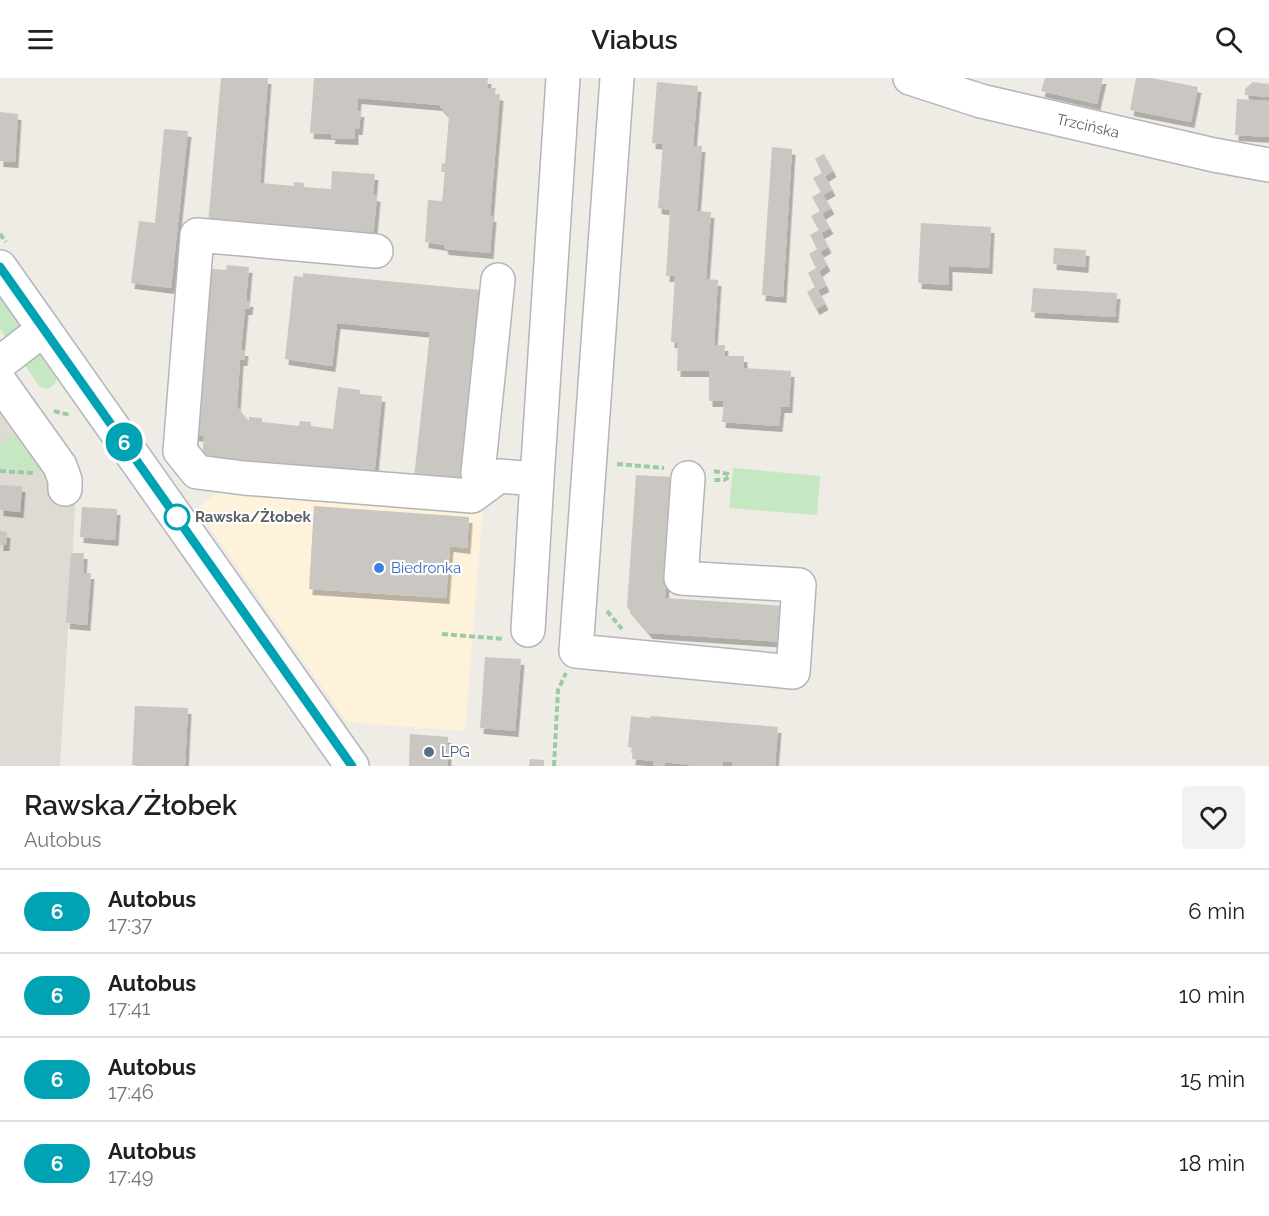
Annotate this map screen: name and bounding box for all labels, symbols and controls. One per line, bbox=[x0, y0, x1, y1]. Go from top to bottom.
icon: menu bbox=[24, 23, 57, 56]
icon: search bbox=[1212, 23, 1245, 56]
text: Viabus bbox=[591, 24, 678, 55]
street label: Trzcińska bbox=[1055, 110, 1121, 142]
line badge: 6 bbox=[104, 422, 144, 462]
text: 6 bbox=[118, 430, 130, 455]
marker: Rawska/Żłobek bbox=[164, 504, 190, 530]
place label: Rawska/Żłobek bbox=[195, 508, 311, 526]
place label: Biedronka bbox=[391, 559, 461, 577]
marker: Biedronka bbox=[372, 561, 386, 575]
place label: LPG bbox=[441, 743, 470, 761]
marker: LPG bbox=[422, 745, 436, 759]
button: heart bbox=[1182, 786, 1245, 849]
text: Rawska/Żłobek bbox=[24, 789, 237, 822]
text: Autobus bbox=[24, 828, 101, 852]
text: Autobus bbox=[108, 886, 196, 912]
text: 6 min bbox=[1188, 898, 1245, 924]
text: 6 bbox=[51, 899, 63, 924]
text: 17:37 bbox=[108, 912, 152, 936]
text: Autobus bbox=[108, 970, 196, 996]
text: 10 min bbox=[1179, 982, 1245, 1008]
text: 6 bbox=[51, 983, 63, 1008]
text: 17:41 bbox=[108, 996, 150, 1020]
text: Autobus bbox=[108, 1054, 196, 1080]
text: 15 min bbox=[1180, 1066, 1245, 1092]
text: 6 bbox=[51, 1067, 63, 1092]
text: 17:46 bbox=[108, 1080, 154, 1104]
text: Autobus bbox=[108, 1138, 196, 1164]
text: 18 min bbox=[1179, 1150, 1245, 1176]
text: 6 bbox=[51, 1151, 63, 1176]
text: 17:49 bbox=[108, 1164, 154, 1188]

